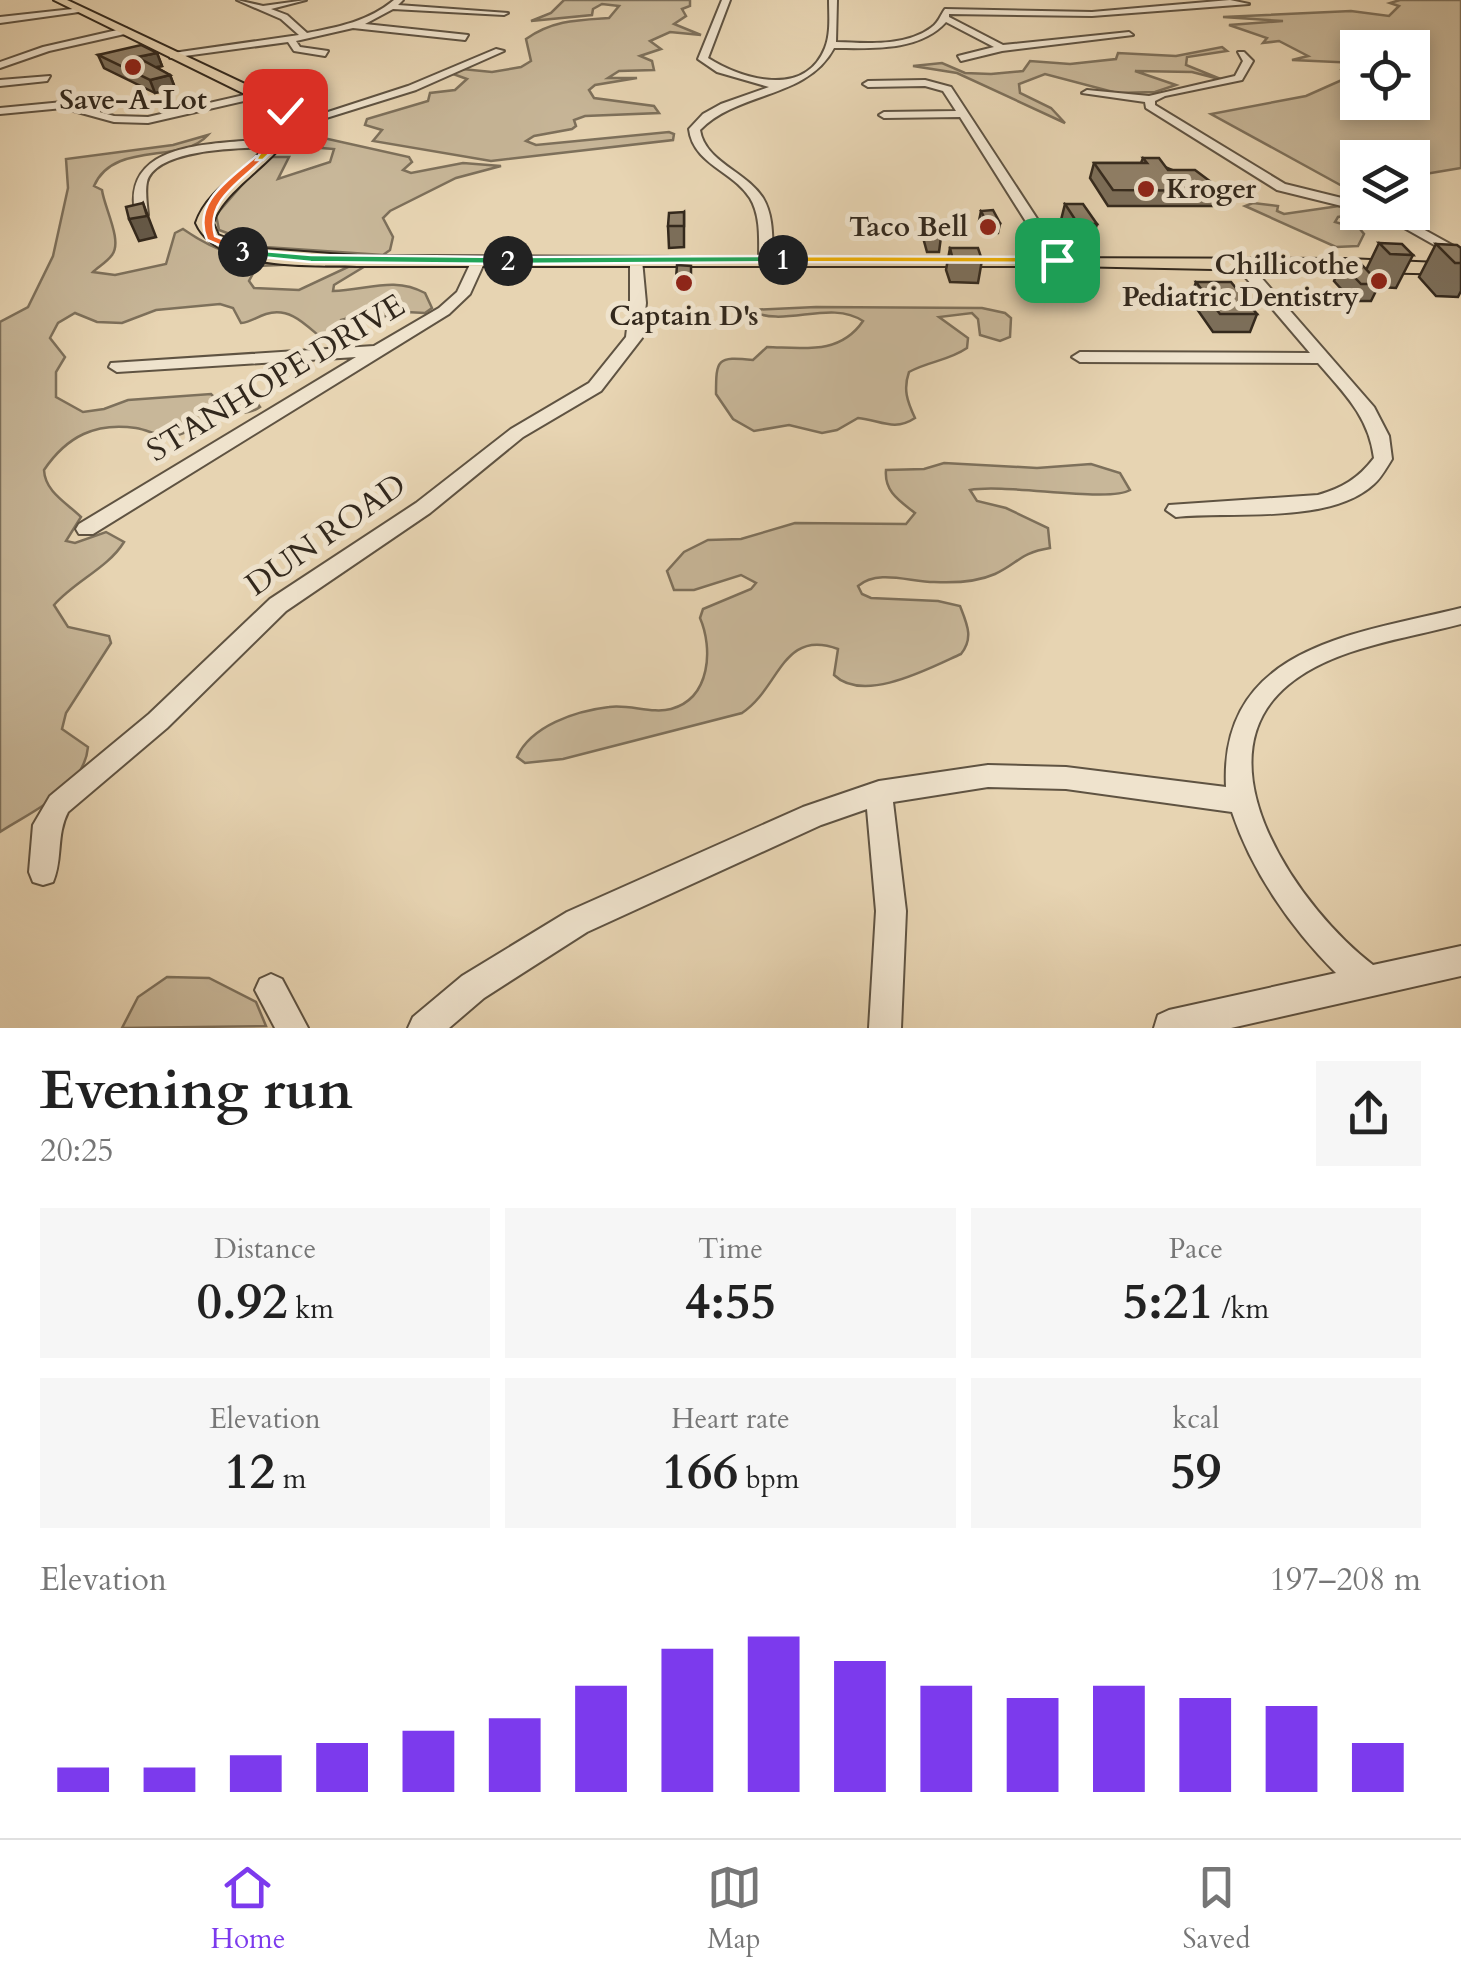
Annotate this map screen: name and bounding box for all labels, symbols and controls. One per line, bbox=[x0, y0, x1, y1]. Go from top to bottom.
map controls bbox=[1340, 30, 1430, 230]
button: locate bbox=[1340, 30, 1430, 120]
marker: Save-A-Lot bbox=[122, 56, 144, 78]
pin bbox=[243, 69, 328, 154]
place label: Save-A-Lot bbox=[59, 81, 207, 119]
icon: check bbox=[258, 84, 313, 139]
button: layers bbox=[1340, 140, 1430, 230]
place label: Kroger bbox=[1166, 170, 1257, 208]
marker: Kroger bbox=[1135, 178, 1157, 200]
place label: Taco Bell bbox=[849, 208, 968, 246]
marker: Taco Bell bbox=[977, 216, 999, 238]
pin bbox=[1015, 218, 1100, 303]
pin: 3 bbox=[218, 227, 268, 277]
text: 3 bbox=[236, 233, 250, 271]
icon: arrive bbox=[1030, 233, 1085, 288]
pin: 1 bbox=[758, 235, 808, 285]
pin: 2 bbox=[483, 236, 533, 286]
text: 1 bbox=[776, 241, 790, 279]
text: 2 bbox=[501, 242, 515, 280]
place label: Chillicothe Pediatric Dentistry bbox=[1122, 246, 1359, 316]
marker: Chillicothe Pediatric Dentistry bbox=[1368, 270, 1390, 292]
marker: Captain D's bbox=[673, 272, 695, 294]
street label: STANHOPE DRIVE bbox=[139, 284, 413, 472]
place label: Captain D's bbox=[609, 297, 759, 335]
street label: DUN ROAD bbox=[237, 463, 415, 607]
text: Evening run bbox=[40, 1054, 353, 1128]
button: share bbox=[1316, 1061, 1421, 1166]
text: 20:25 bbox=[40, 1129, 114, 1173]
text: Distance bbox=[214, 1230, 316, 1268]
text: Time bbox=[698, 1230, 763, 1268]
text: Pace bbox=[1169, 1230, 1223, 1268]
text: 0.92 bbox=[196, 1268, 288, 1336]
text: 4:55 bbox=[685, 1268, 776, 1336]
text: 5:21 bbox=[1123, 1268, 1214, 1336]
text: km bbox=[288, 1290, 334, 1328]
text: /km bbox=[1214, 1290, 1269, 1328]
text: Elevation bbox=[210, 1400, 321, 1438]
text: Heart rate bbox=[671, 1400, 790, 1438]
text: kcal bbox=[1172, 1400, 1219, 1438]
text: 12 bbox=[224, 1438, 275, 1506]
text: 166 bbox=[662, 1438, 738, 1506]
text: 59 bbox=[1170, 1438, 1221, 1506]
text: m bbox=[275, 1460, 306, 1498]
text: bpm bbox=[738, 1460, 799, 1498]
text: Elevation bbox=[40, 1558, 167, 1602]
text: 197–208 m bbox=[1269, 1558, 1421, 1602]
tab: Home bbox=[211, 1860, 285, 1958]
tab: Map bbox=[707, 1860, 762, 1958]
tab: Saved bbox=[1183, 1860, 1250, 1958]

